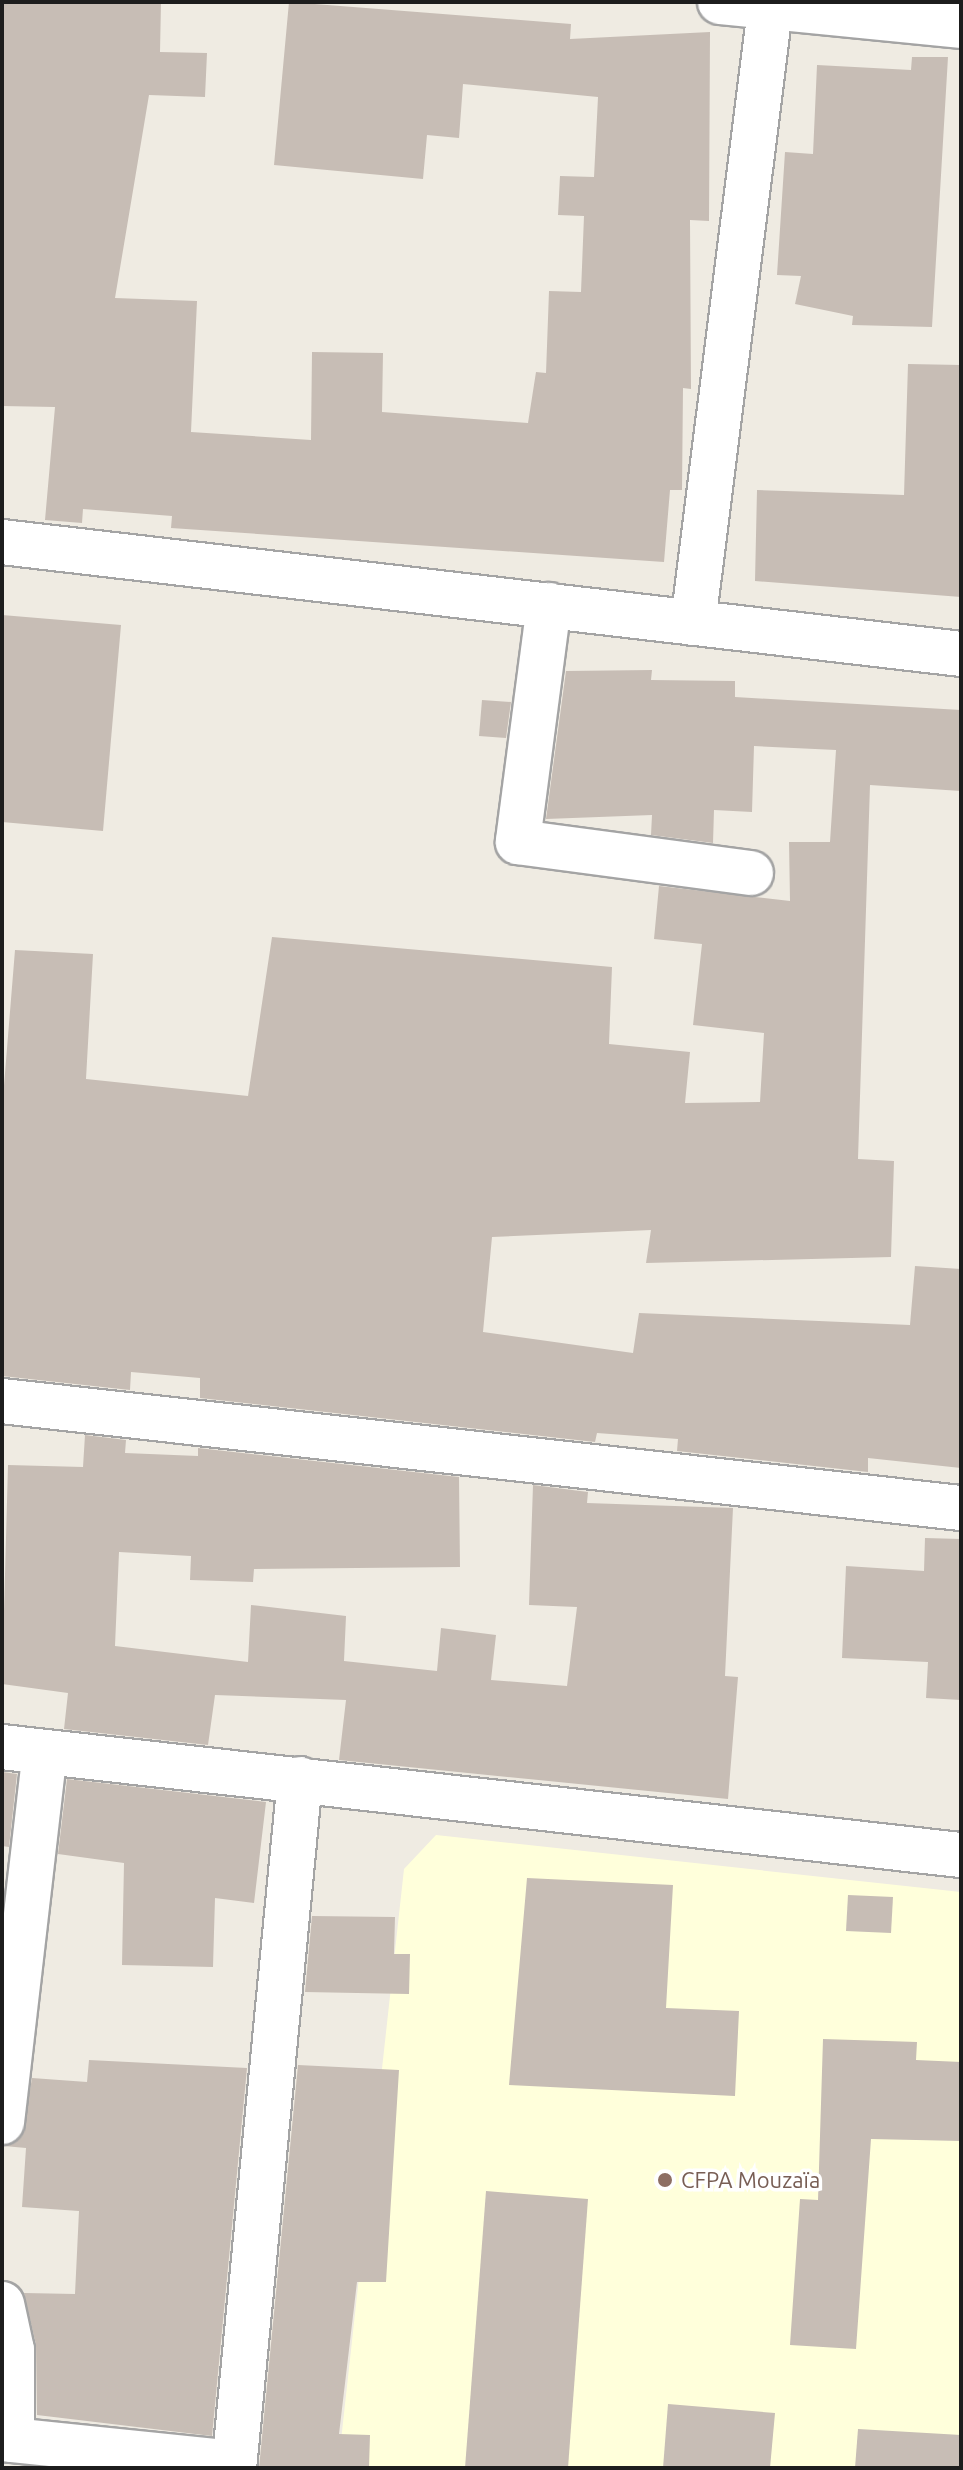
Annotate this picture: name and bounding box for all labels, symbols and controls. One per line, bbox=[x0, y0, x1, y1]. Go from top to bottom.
place label: CFPA Mouzaïa bbox=[681, 2167, 820, 2193]
marker: CFPA Mouzaïa bbox=[656, 2171, 674, 2189]

